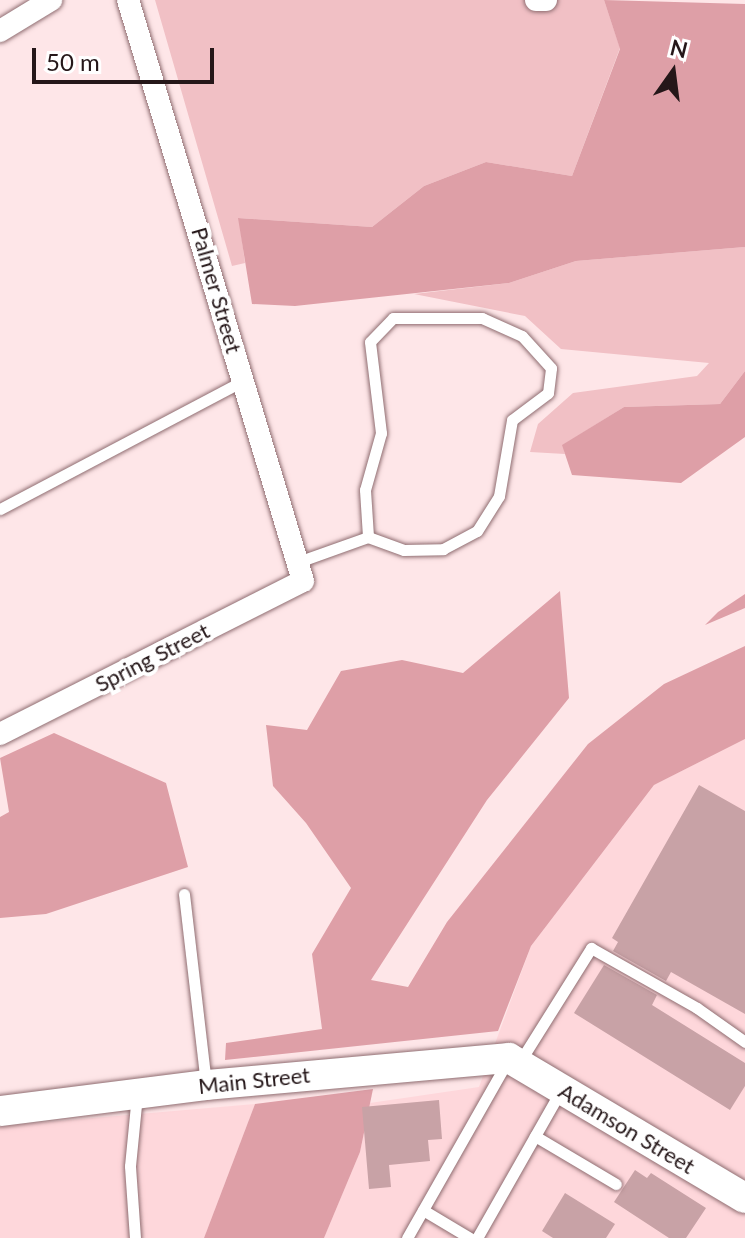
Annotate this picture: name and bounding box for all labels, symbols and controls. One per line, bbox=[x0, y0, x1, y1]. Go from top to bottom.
scale bar bbox=[36, 32, 218, 82]
north arrow bbox=[633, 32, 713, 112]
text: N bbox=[667, 33, 690, 63]
text: 50 m bbox=[46, 47, 100, 76]
street label: Palmer Street bbox=[186, 224, 248, 356]
street label: Spring Street bbox=[91, 617, 213, 697]
street label: Main Street bbox=[197, 1061, 311, 1099]
street label: Adamson Street bbox=[554, 1077, 700, 1179]

